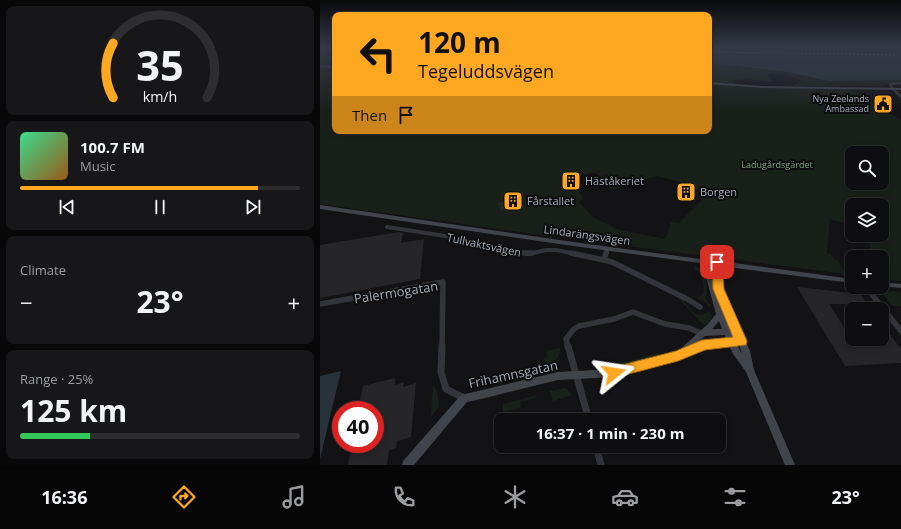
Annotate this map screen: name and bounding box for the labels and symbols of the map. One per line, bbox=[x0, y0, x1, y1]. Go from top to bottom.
place label: Nya Zeelands Ambassad bbox=[813, 92, 869, 115]
public building icon: Nya Zeelands Ambassad bbox=[872, 93, 894, 115]
park label: Ladugårdsgärdet bbox=[741, 158, 813, 171]
building icon: Häståkeriet bbox=[560, 170, 582, 192]
place label: Häståkeriet bbox=[585, 173, 644, 188]
building icon: Borgen bbox=[675, 181, 697, 203]
place label: Borgen bbox=[700, 184, 737, 199]
building icon: Fårstallet bbox=[502, 190, 524, 212]
place label: Fårstallet bbox=[527, 193, 574, 208]
street label: Lindarängsvägen bbox=[543, 221, 631, 248]
street label: Tullvaktsvägen bbox=[446, 229, 523, 260]
pin bbox=[700, 245, 734, 279]
street label: Palermogatan bbox=[353, 276, 439, 308]
position arrow bbox=[593, 352, 635, 394]
street label: Frihamnsgatan bbox=[467, 356, 559, 392]
speed limit sign: 40 bbox=[332, 401, 384, 453]

